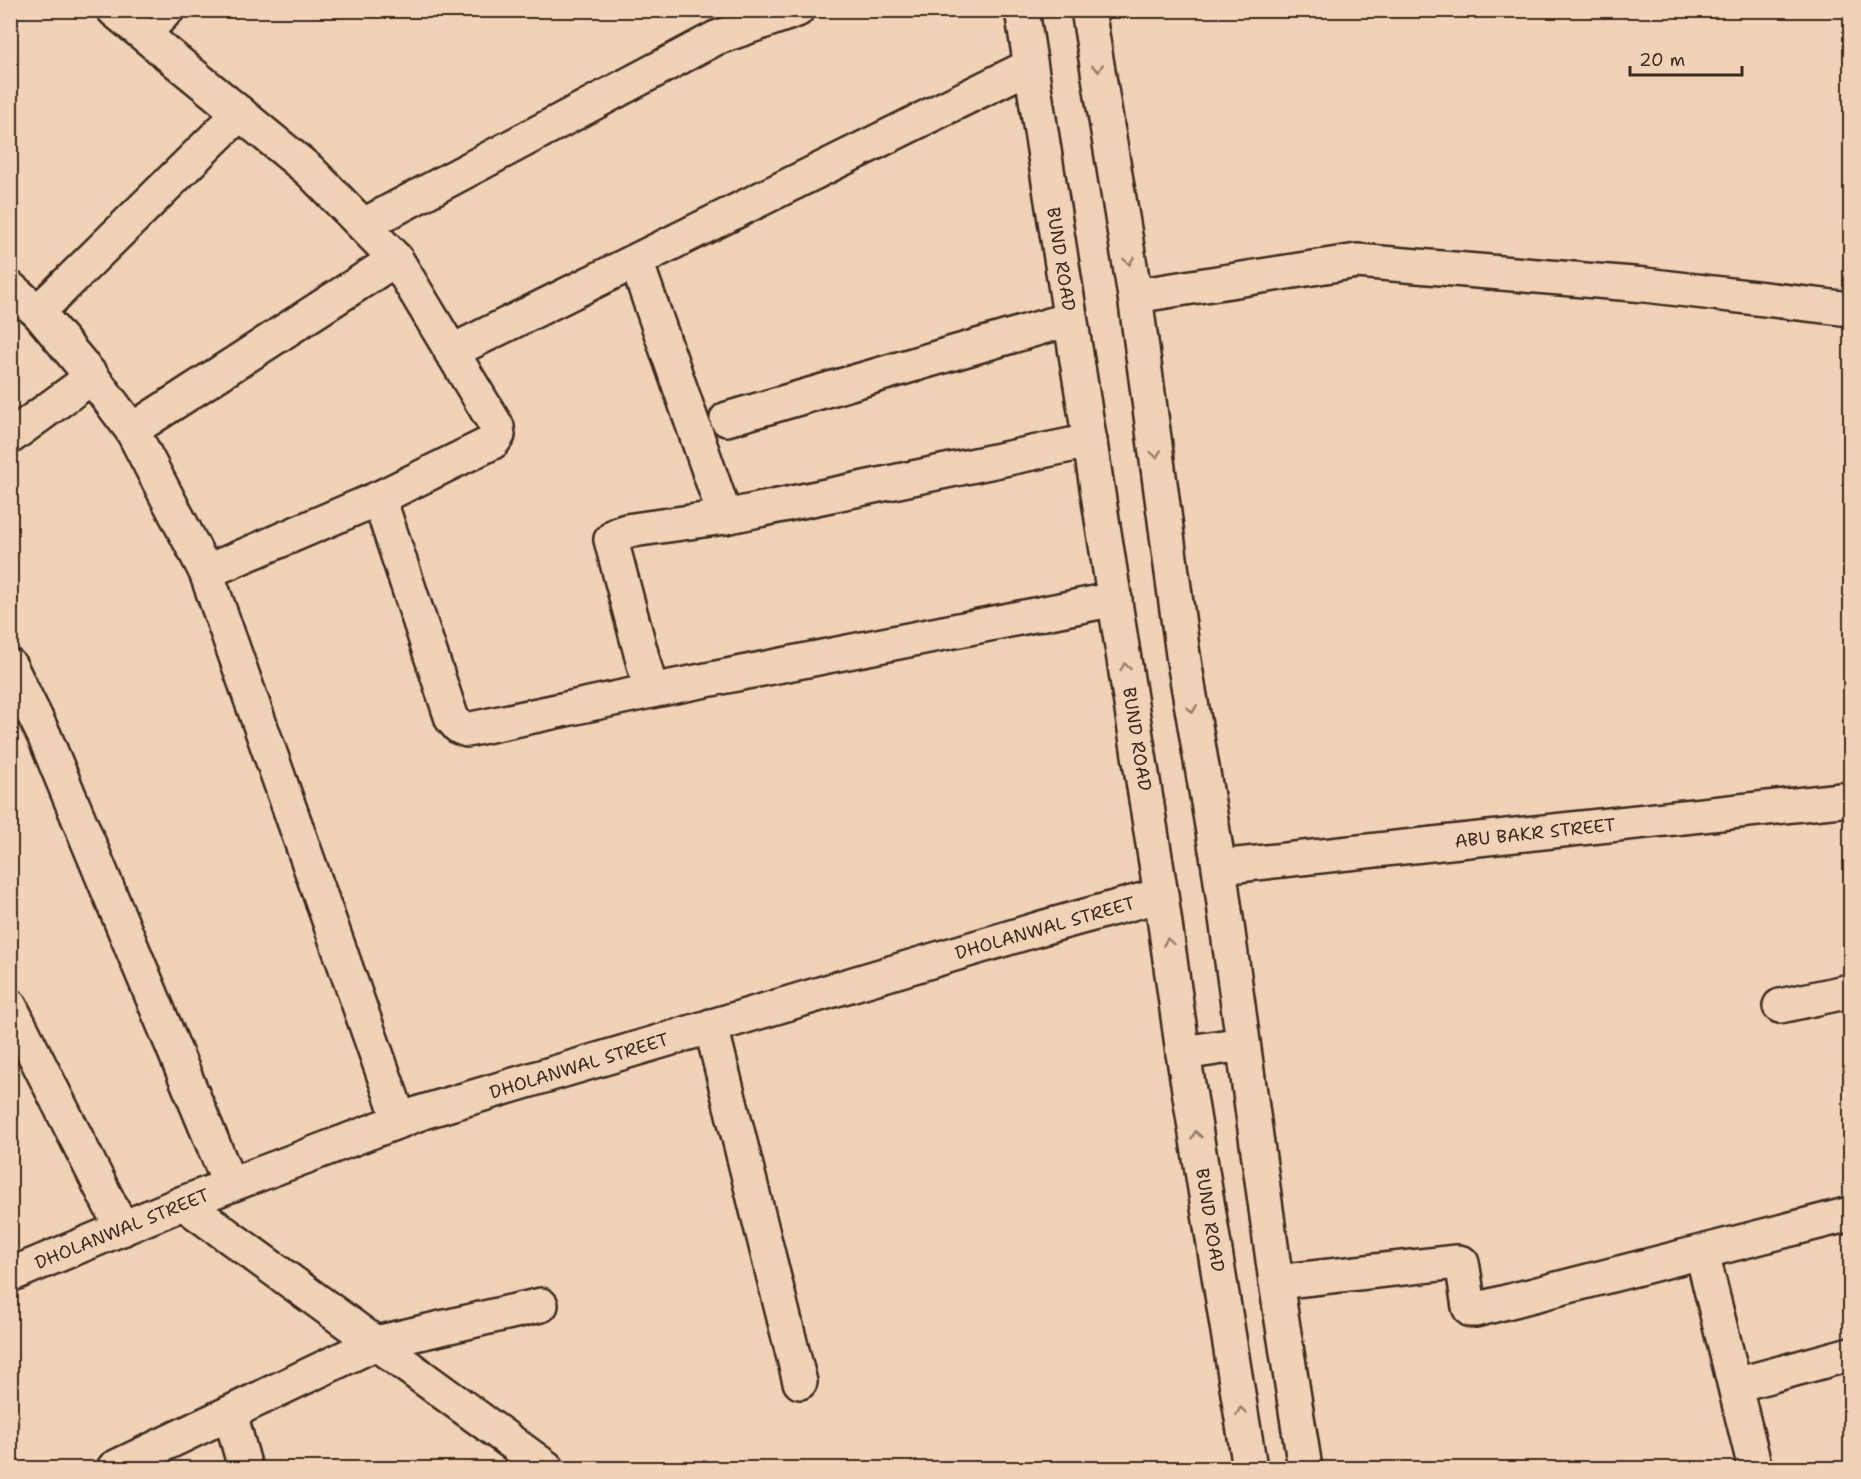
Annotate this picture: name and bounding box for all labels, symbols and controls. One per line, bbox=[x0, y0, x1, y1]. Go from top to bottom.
scale bar bbox=[1630, 39, 1742, 77]
text: 20 m bbox=[1639, 48, 1685, 72]
one-way arrow bbox=[1091, 64, 1103, 73]
street label: BUND ROAD bbox=[1041, 205, 1081, 313]
one-way arrow bbox=[1123, 256, 1135, 265]
one-way arrow bbox=[1150, 449, 1162, 458]
one-way arrow bbox=[1120, 662, 1132, 671]
street label: BUND ROAD bbox=[1117, 685, 1157, 793]
one-way arrow bbox=[1186, 705, 1198, 714]
street label: ABU BAKR STREET bbox=[1453, 813, 1617, 853]
street label: DHOLANWAL STREET bbox=[952, 891, 1138, 965]
one-way arrow bbox=[1162, 938, 1174, 947]
street label: DHOLANWAL STREET bbox=[486, 1027, 672, 1105]
one-way arrow bbox=[1191, 1131, 1203, 1140]
street label: BUND ROAD bbox=[1190, 1166, 1230, 1274]
street label: DHOLANWAL STREET bbox=[31, 1183, 213, 1275]
one-way arrow bbox=[1235, 1406, 1247, 1415]

